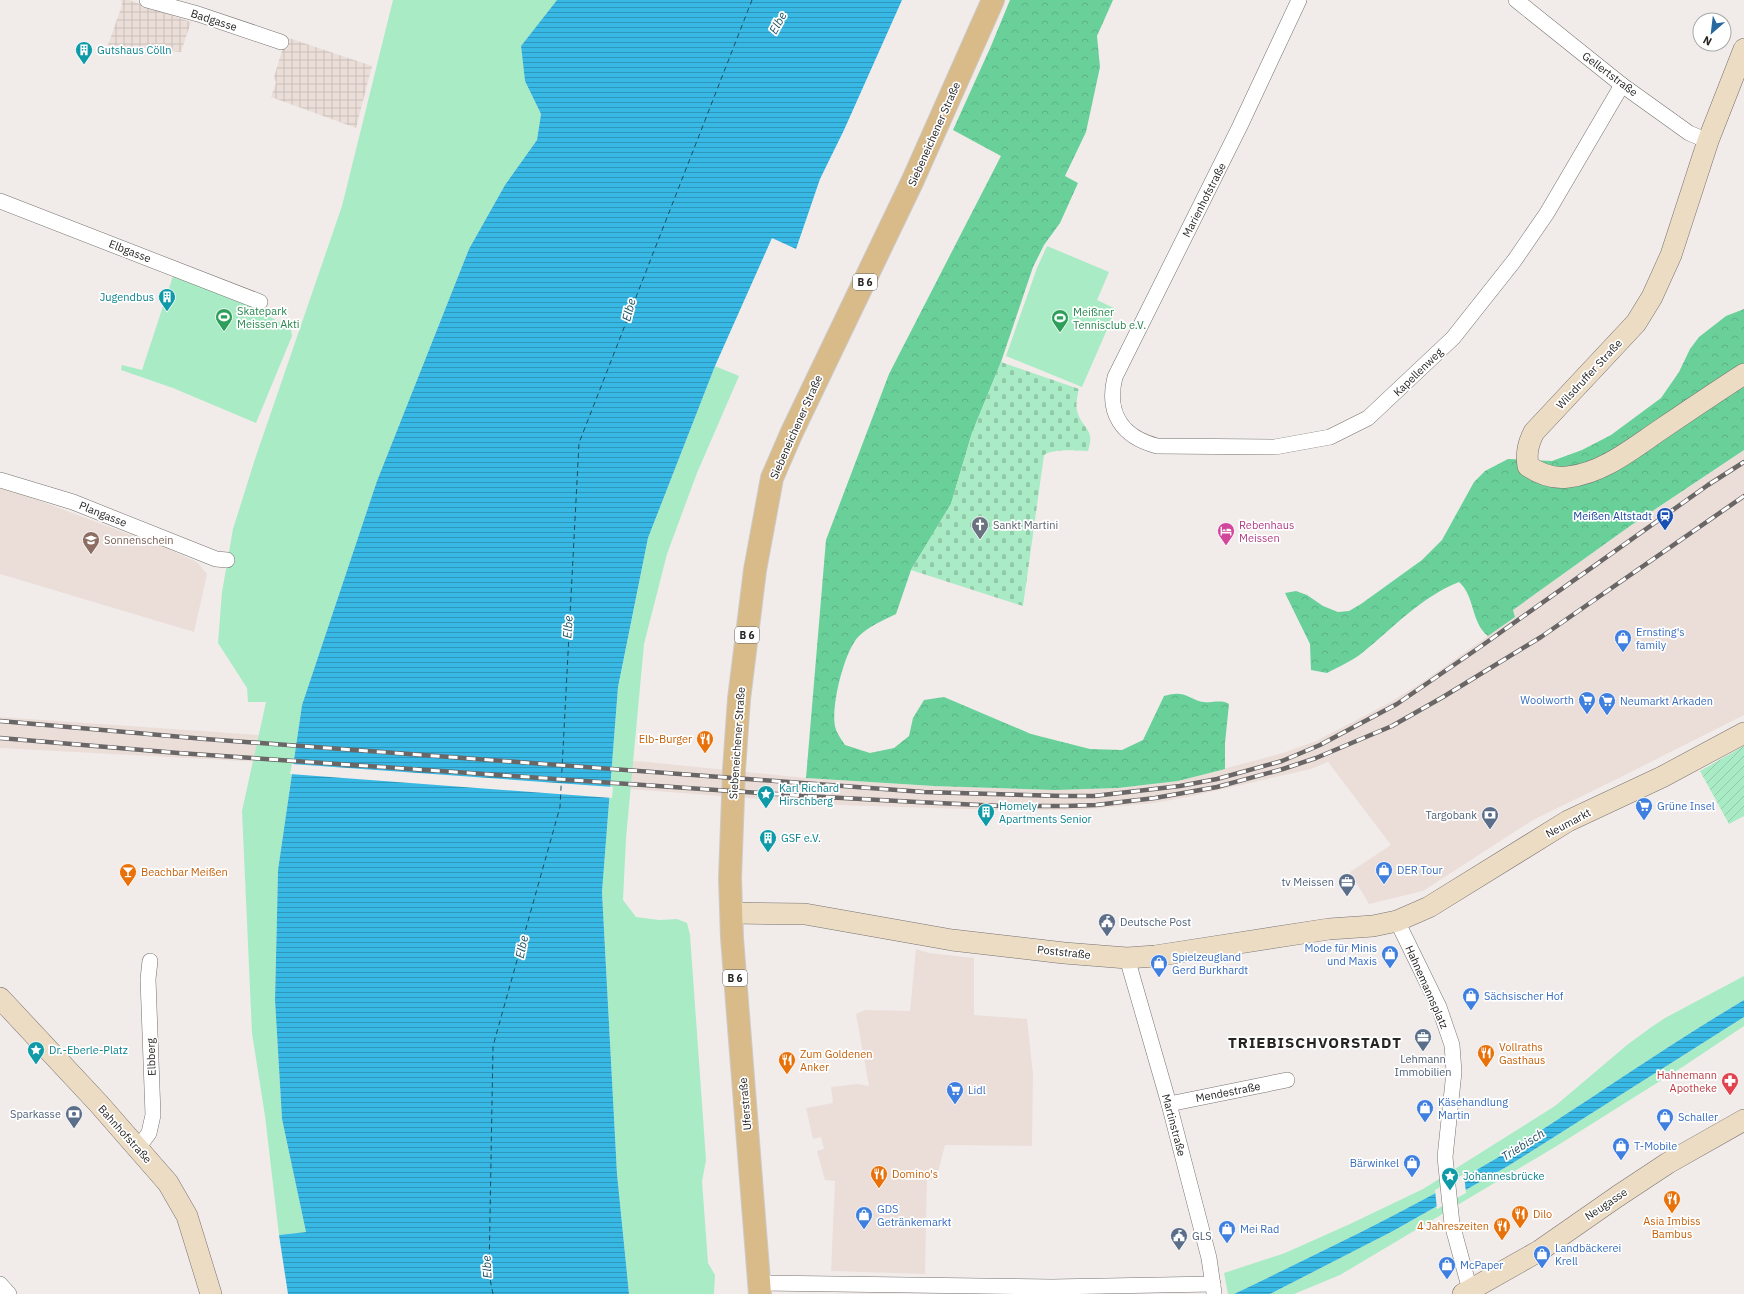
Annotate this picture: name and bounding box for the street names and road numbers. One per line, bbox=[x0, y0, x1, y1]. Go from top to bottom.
street label: Badgasse bbox=[189, 6, 239, 34]
street label: Gellertstraße bbox=[1580, 49, 1640, 99]
street label: Siebeneichener Straße bbox=[905, 80, 963, 188]
street label: Marienhofstraße bbox=[1179, 160, 1229, 240]
street label: Elbgasse bbox=[107, 237, 153, 265]
road number: B 6 bbox=[853, 274, 877, 290]
street label: Wilsdruffer Straße bbox=[1553, 336, 1625, 412]
street label: Kapellenweg bbox=[1390, 345, 1446, 399]
street label: Siebeneichener Straße bbox=[767, 373, 825, 481]
street label: Plangasse bbox=[77, 498, 129, 530]
road number: B 6 bbox=[735, 627, 759, 643]
street label: Siebeneichener Straße bbox=[726, 686, 748, 800]
street label: Neumarkt bbox=[1543, 805, 1593, 841]
street label: Poststraße bbox=[1036, 942, 1092, 962]
street label: Hahnemannsplatz bbox=[1402, 943, 1452, 1031]
road number: B 6 bbox=[723, 970, 747, 986]
street label: Elbberg bbox=[143, 1038, 159, 1076]
street label: Uferstraße bbox=[736, 1077, 754, 1131]
street label: Mendestraße bbox=[1194, 1079, 1262, 1105]
street label: Martinstraße bbox=[1159, 1092, 1189, 1158]
street label: Bahnhofstraße bbox=[95, 1102, 155, 1166]
street label: Neugasse bbox=[1582, 1185, 1630, 1223]

